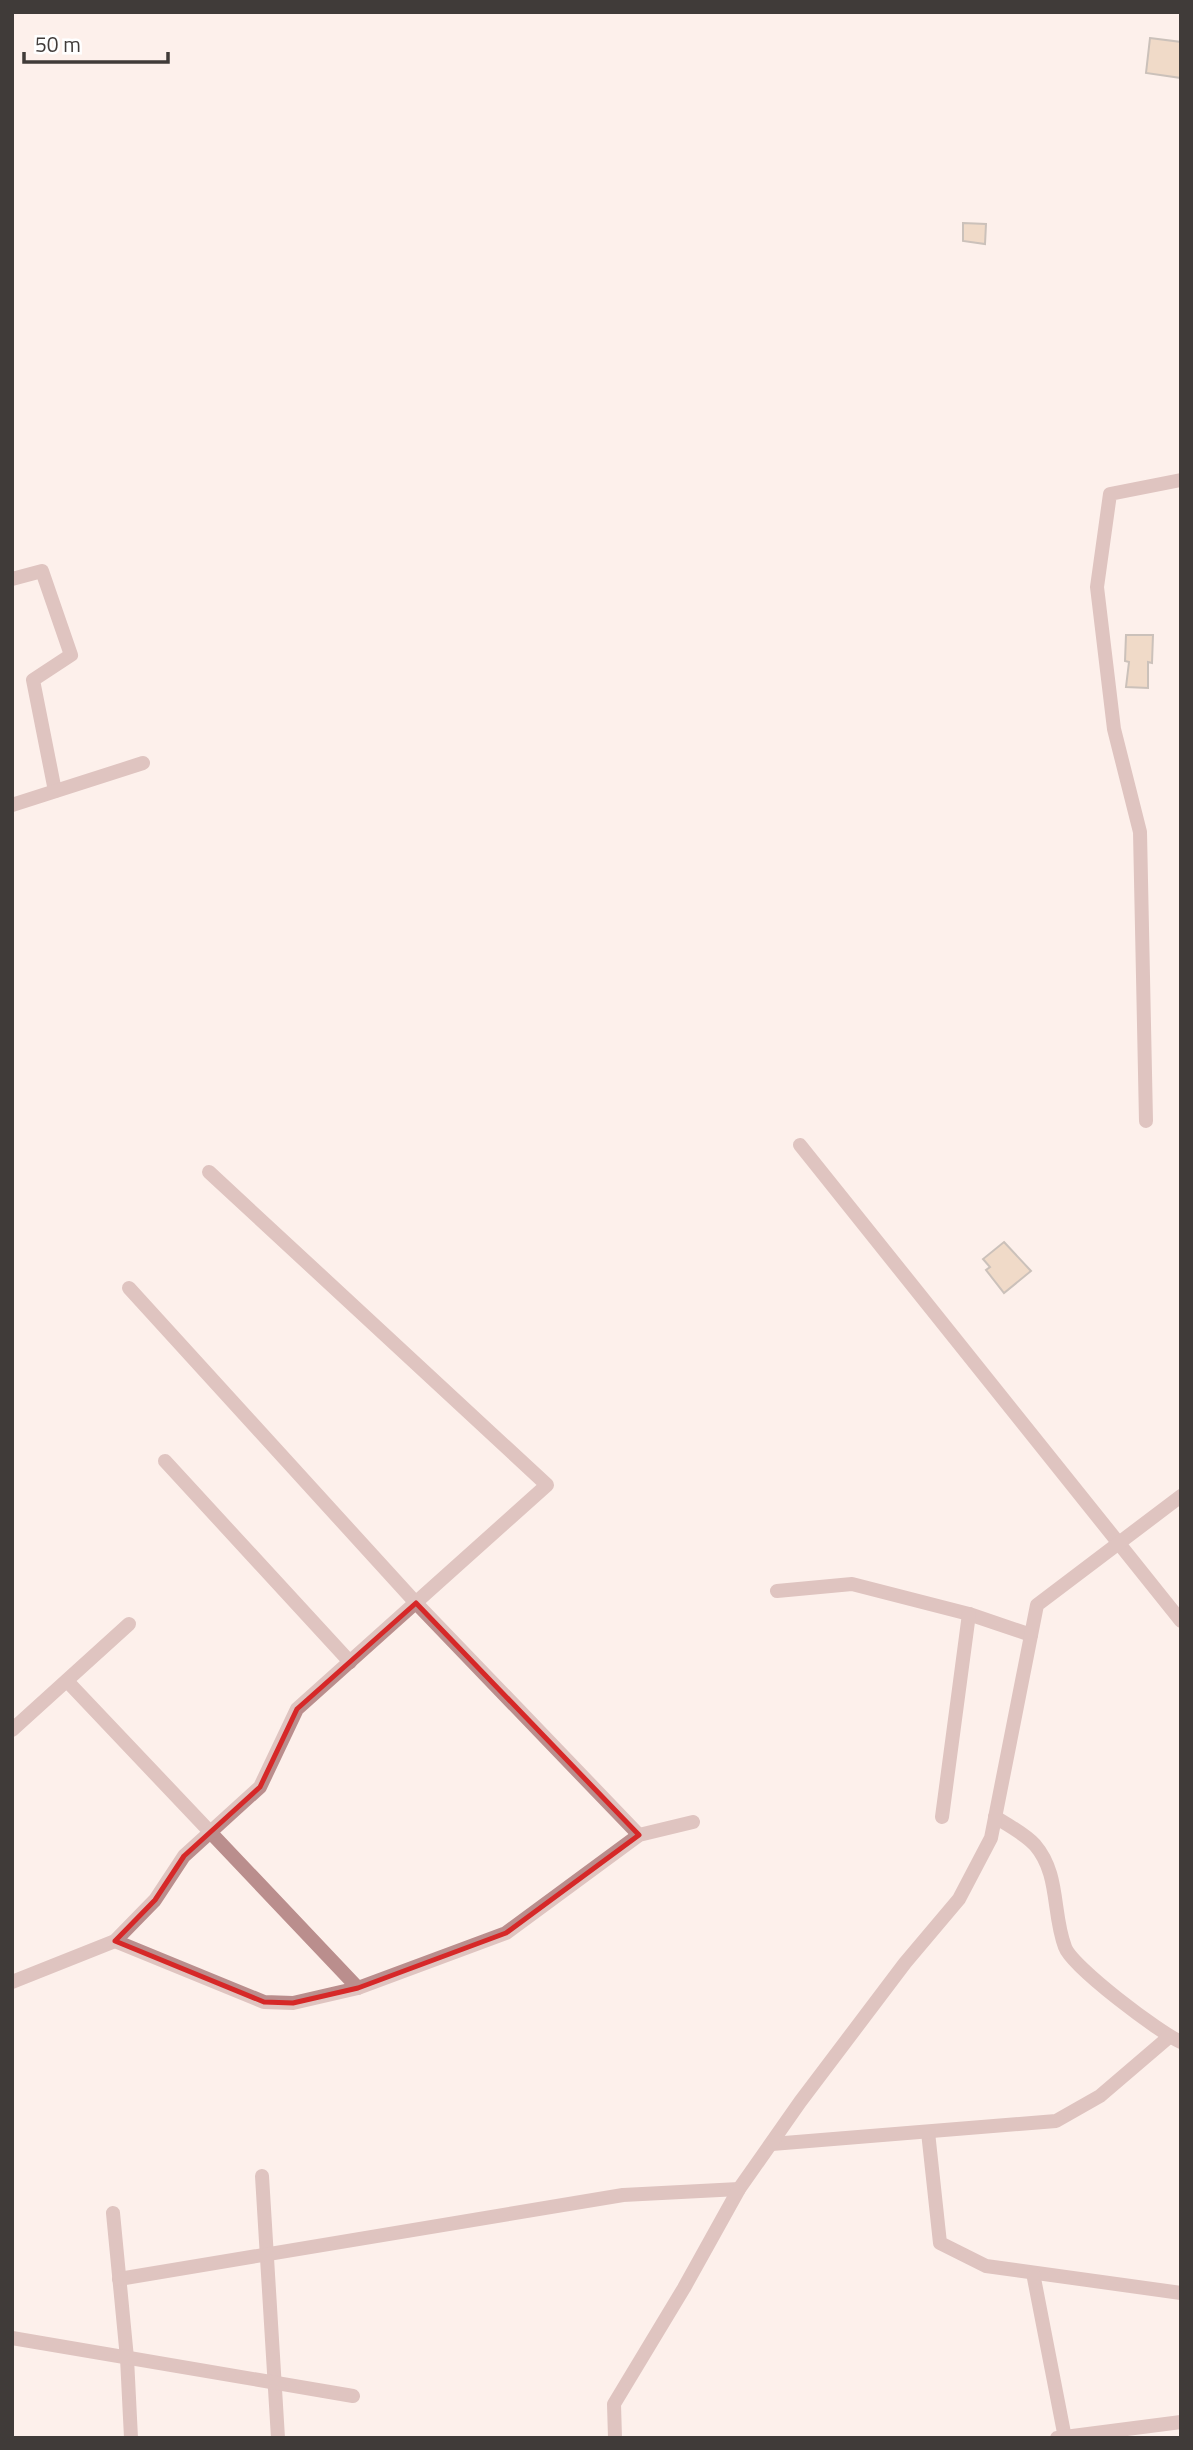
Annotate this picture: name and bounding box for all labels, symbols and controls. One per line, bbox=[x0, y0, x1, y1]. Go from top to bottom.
scale bar bbox=[24, 21, 168, 65]
text: 50 m bbox=[35, 28, 81, 60]

